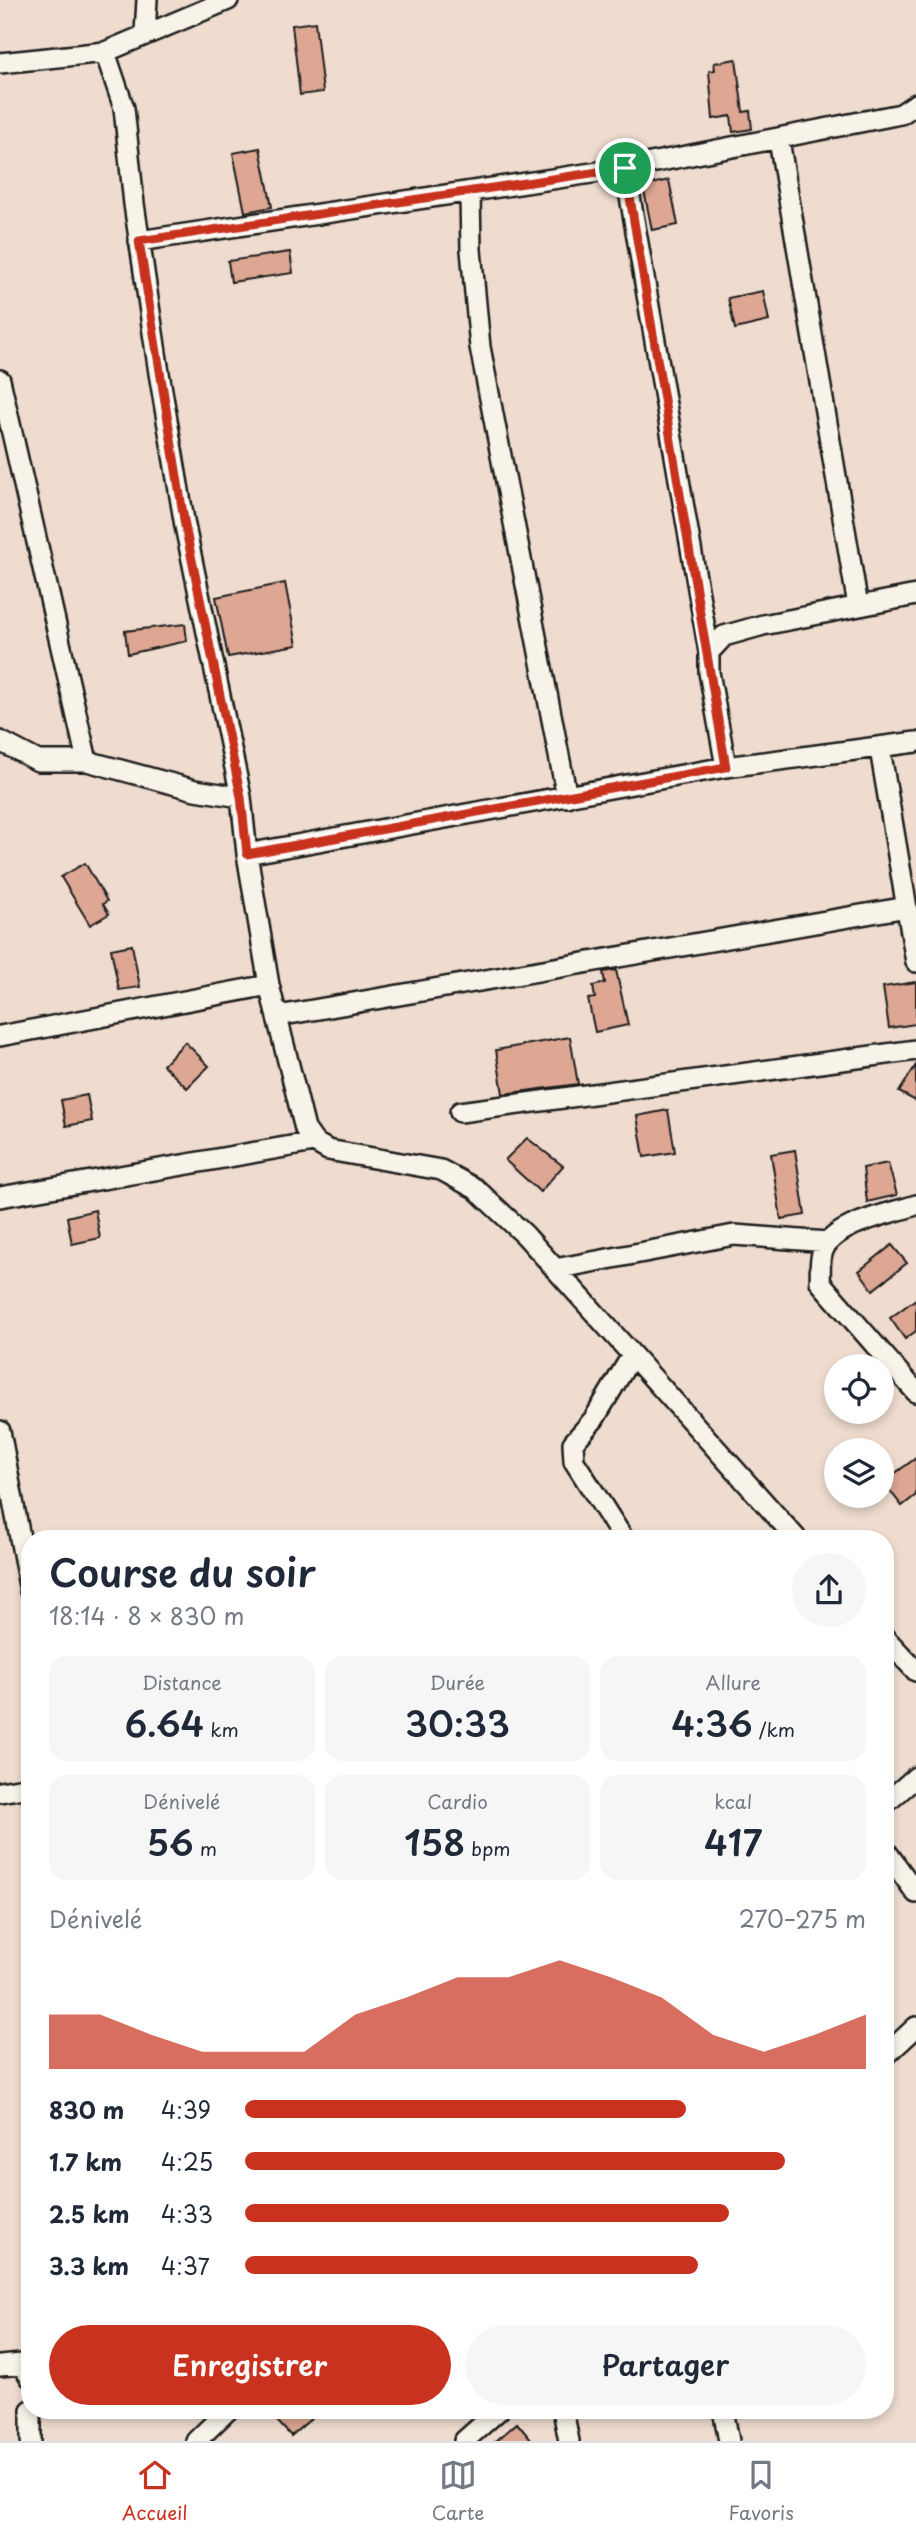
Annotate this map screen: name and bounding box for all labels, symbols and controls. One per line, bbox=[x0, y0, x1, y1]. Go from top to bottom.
pin bbox=[595, 138, 655, 198]
icon: arrive bbox=[606, 149, 644, 187]
map controls bbox=[824, 1354, 894, 1508]
button: locate bbox=[824, 1354, 894, 1424]
button: layers bbox=[824, 1438, 894, 1508]
text: Course du soir bbox=[49, 1543, 316, 1600]
button: share bbox=[792, 1553, 866, 1627]
text: 18:14 · 8 × 830 m bbox=[49, 1598, 244, 1633]
text: Distance bbox=[142, 1668, 222, 1696]
text: Durée bbox=[430, 1668, 485, 1696]
text: Allure bbox=[706, 1668, 761, 1696]
text: 6.64 bbox=[125, 1696, 204, 1749]
text: 30:33 bbox=[405, 1696, 510, 1749]
text: 4:36 bbox=[671, 1696, 753, 1749]
text: km bbox=[204, 1715, 239, 1743]
text: /km bbox=[753, 1715, 795, 1743]
text: Dénivelé bbox=[143, 1787, 220, 1815]
text: Cardio bbox=[427, 1787, 488, 1815]
text: kcal bbox=[714, 1787, 752, 1815]
text: 56 bbox=[147, 1815, 194, 1868]
text: 158 bbox=[404, 1815, 465, 1868]
text: 417 bbox=[704, 1815, 762, 1868]
text: m bbox=[194, 1834, 217, 1862]
text: bpm bbox=[465, 1834, 511, 1862]
text: Dénivelé bbox=[49, 1901, 142, 1936]
text: 270–275 m bbox=[739, 1901, 866, 1936]
text: 830 m bbox=[49, 2092, 124, 2127]
text: 4:39 bbox=[161, 2092, 211, 2127]
text: 1.7 km bbox=[49, 2144, 122, 2179]
text: 4:25 bbox=[161, 2144, 213, 2179]
text: 2.5 km bbox=[49, 2196, 129, 2231]
text: 4:33 bbox=[161, 2196, 213, 2231]
text: 3.3 km bbox=[49, 2248, 129, 2283]
text: 4:37 bbox=[161, 2248, 210, 2283]
button: Enregistrer bbox=[49, 2325, 451, 2405]
button: Partager bbox=[465, 2325, 866, 2405]
tab: Accueil bbox=[122, 2456, 188, 2526]
tab: Carte bbox=[432, 2456, 484, 2526]
tab: Favoris bbox=[729, 2456, 794, 2526]

